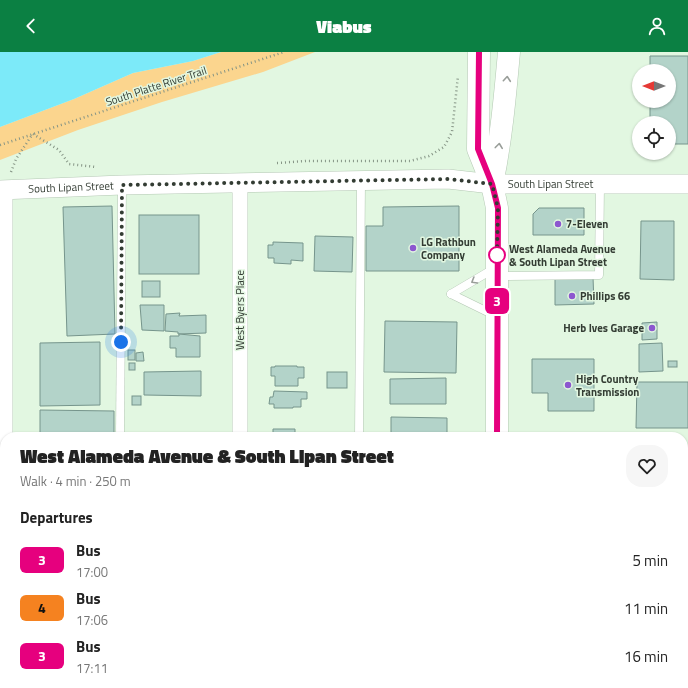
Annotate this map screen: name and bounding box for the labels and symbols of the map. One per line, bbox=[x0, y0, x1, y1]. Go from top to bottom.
street label: South Platte River Trail bbox=[103, 62, 209, 110]
north arrow bbox=[632, 64, 676, 108]
one-way arrow bbox=[502, 76, 511, 82]
one-way arrow bbox=[494, 143, 503, 149]
street label: South Lipan Street bbox=[508, 176, 594, 192]
street label: South Lipan Street bbox=[28, 177, 114, 197]
place label: 7-Eleven bbox=[566, 216, 608, 232]
marker: 7-Eleven bbox=[553, 219, 563, 229]
place label: LG Rathbun Company bbox=[421, 234, 476, 263]
place label: West Alameda Avenue & South Lipan Street bbox=[509, 241, 616, 270]
marker: LG Rathbun Company bbox=[408, 243, 418, 253]
marker: West Alameda Avenue & South Lipan Street bbox=[488, 246, 506, 264]
street label: West Byers Place bbox=[232, 269, 248, 350]
one-way arrow bbox=[471, 276, 478, 283]
line badge: 3 bbox=[484, 288, 510, 314]
place label: Phillips 66 bbox=[580, 288, 630, 304]
marker: Phillips 66 bbox=[567, 291, 577, 301]
place label: Herb Ives Garage bbox=[563, 320, 644, 336]
marker: Herb Ives Garage bbox=[647, 323, 657, 333]
your location bbox=[111, 332, 131, 352]
place label: High Country Transmission bbox=[576, 371, 639, 400]
marker: High Country Transmission bbox=[563, 380, 573, 390]

